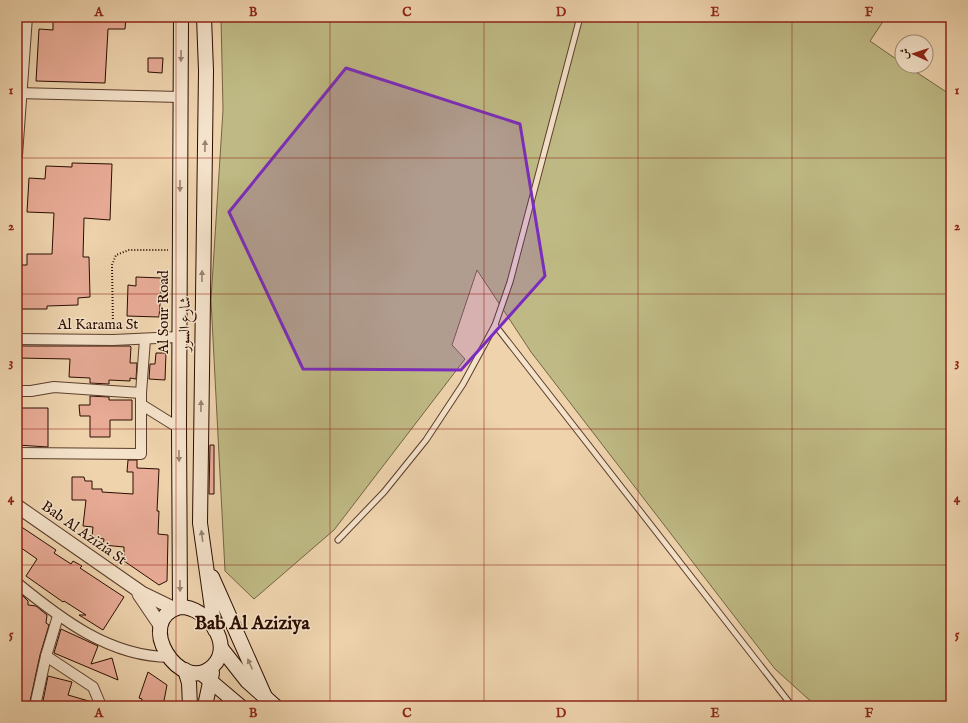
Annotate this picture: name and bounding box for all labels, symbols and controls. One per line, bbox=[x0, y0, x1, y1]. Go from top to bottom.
text: A bbox=[94, 4, 105, 21]
text: B bbox=[249, 4, 258, 21]
text: C bbox=[402, 4, 412, 21]
text: D bbox=[556, 4, 567, 21]
text: E bbox=[710, 4, 720, 21]
text: F bbox=[865, 4, 874, 21]
north arrow bbox=[894, 34, 934, 74]
text: ش bbox=[898, 48, 912, 59]
one-way arrow bbox=[178, 50, 184, 63]
text: 1 bbox=[9, 82, 14, 99]
text: 1 bbox=[955, 82, 960, 99]
one-way arrow bbox=[202, 139, 208, 152]
one-way arrow bbox=[177, 180, 183, 193]
text: 2 bbox=[8, 218, 14, 235]
text: 2 bbox=[954, 218, 960, 235]
street label: Al Sour Road bbox=[154, 269, 173, 355]
one-way arrow bbox=[199, 269, 205, 282]
street label: شارع السور bbox=[175, 296, 198, 354]
street label: Al Karama St bbox=[56, 315, 139, 334]
text: 3 bbox=[9, 354, 14, 371]
text: 3 bbox=[955, 354, 960, 371]
one-way arrow bbox=[198, 399, 204, 412]
one-way arrow bbox=[176, 450, 182, 463]
text: 4 bbox=[8, 490, 15, 507]
text: 4 bbox=[954, 490, 961, 507]
street label: Bab Al Azizia St bbox=[38, 497, 130, 569]
one-way arrow bbox=[199, 530, 205, 542]
one-way arrow bbox=[177, 580, 183, 593]
district label: Bab Al Aziziya bbox=[194, 612, 310, 636]
text: 5 bbox=[9, 626, 14, 643]
text: 5 bbox=[955, 626, 960, 643]
one-way arrow bbox=[247, 658, 253, 669]
text: A bbox=[94, 705, 105, 722]
text: B bbox=[249, 705, 258, 722]
text: C bbox=[402, 705, 412, 722]
text: D bbox=[556, 705, 567, 722]
text: E bbox=[710, 705, 720, 722]
text: F bbox=[865, 705, 874, 722]

